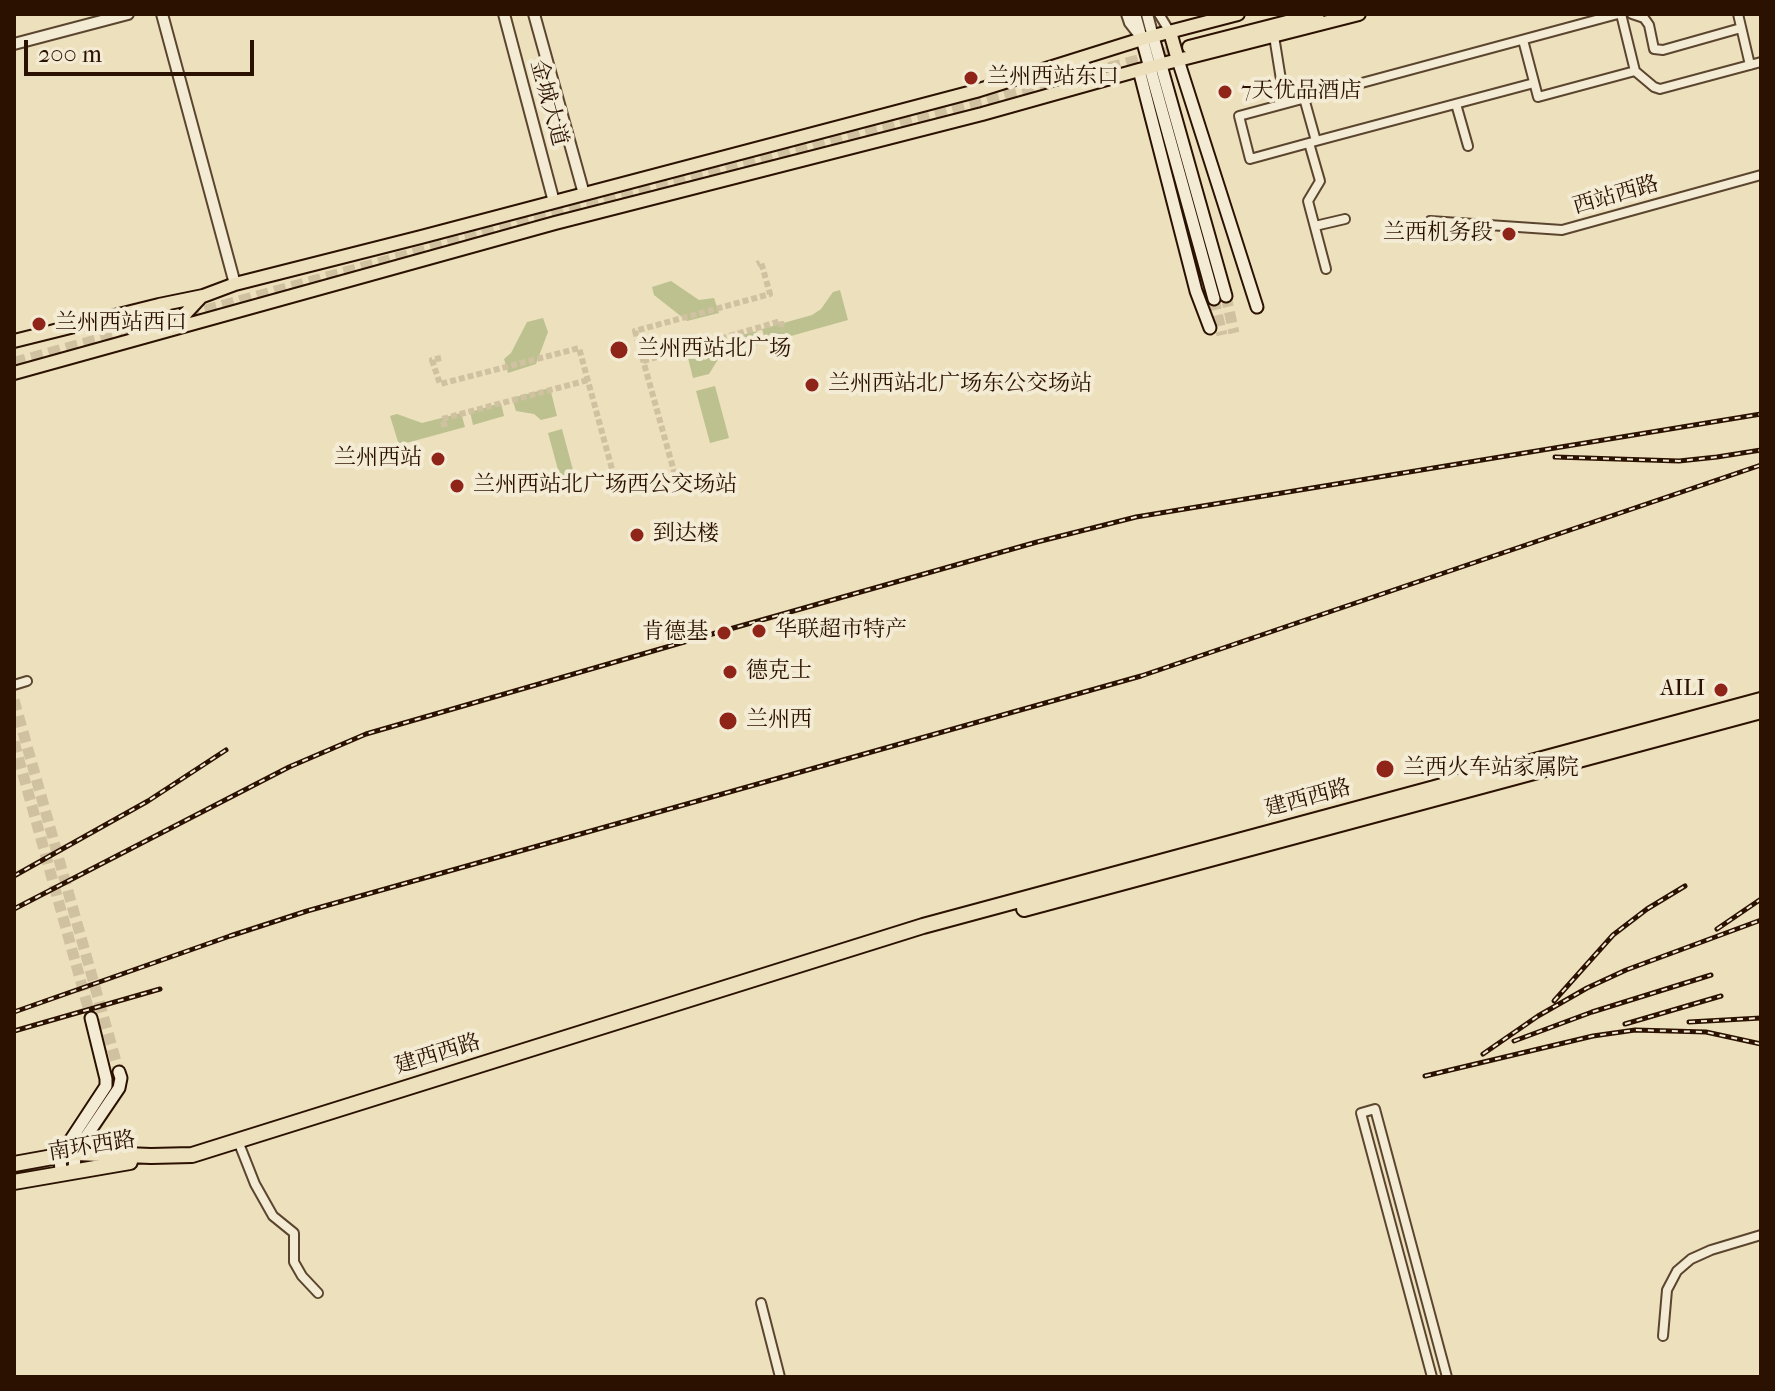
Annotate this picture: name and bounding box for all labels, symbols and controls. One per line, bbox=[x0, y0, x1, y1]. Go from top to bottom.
scale bar bbox=[28, 24, 258, 74]
text: 200 m bbox=[38, 40, 102, 68]
street label: 金城大道 bbox=[524, 57, 572, 149]
place label: 兰州西站东口 bbox=[987, 65, 1119, 91]
marker: 兰州西站东口 bbox=[962, 69, 980, 87]
place label: 7天优品酒店 bbox=[1241, 79, 1362, 105]
marker: 7天优品酒店 bbox=[1216, 83, 1234, 101]
street label: 西站西路 bbox=[1570, 171, 1662, 221]
place label: 兰西机务段 bbox=[1383, 221, 1493, 247]
marker: 兰西机务段 bbox=[1500, 225, 1518, 243]
place label: 兰州西站西口 bbox=[55, 311, 187, 337]
marker: 兰州西站西口 bbox=[30, 315, 48, 333]
place label: 兰州西站北广场 bbox=[637, 337, 791, 363]
marker: 兰州西站北广场 bbox=[608, 339, 630, 361]
place label: 兰州西站北广场东公交场站 bbox=[828, 372, 1092, 398]
marker: 兰州西站北广场东公交场站 bbox=[803, 376, 821, 394]
place label: 兰州西站 bbox=[334, 446, 422, 472]
marker: 兰州西站 bbox=[429, 450, 447, 468]
place label: 兰州西站北广场西公交场站 bbox=[473, 473, 737, 499]
marker: 兰州西站北广场西公交场站 bbox=[448, 477, 466, 495]
place label: 到达楼 bbox=[653, 522, 719, 548]
marker: 到达楼 bbox=[628, 526, 646, 544]
place label: 华联超市特产 bbox=[775, 618, 907, 644]
place label: 肯德基 bbox=[642, 620, 708, 646]
marker: 华联超市特产 bbox=[750, 622, 768, 640]
marker: 肯德基 bbox=[715, 624, 733, 642]
place label: 德克士 bbox=[746, 659, 812, 685]
marker: 德克士 bbox=[721, 663, 739, 681]
place label: AILI bbox=[1660, 677, 1705, 703]
marker: AILI bbox=[1712, 681, 1730, 699]
place label: 兰州西 bbox=[746, 708, 812, 734]
marker: 兰州西 bbox=[717, 710, 739, 732]
place label: 兰西火车站家属院 bbox=[1403, 756, 1579, 782]
marker: 兰西火车站家属院 bbox=[1374, 758, 1396, 780]
street label: 建西西路 bbox=[1262, 775, 1354, 823]
street label: 建西西路 bbox=[392, 1030, 484, 1080]
street label: 南环西路 bbox=[46, 1127, 138, 1167]

